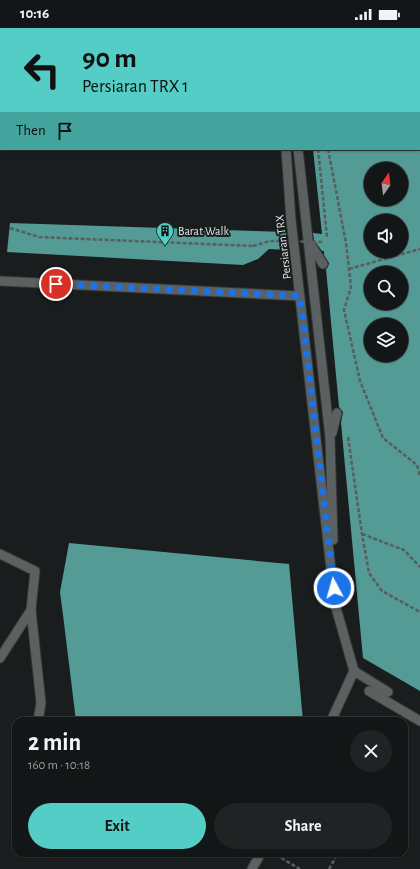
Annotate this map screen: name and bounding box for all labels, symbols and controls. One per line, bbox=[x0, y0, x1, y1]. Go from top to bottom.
text: 10:16 bbox=[20, 6, 49, 21]
icon: left bbox=[16, 44, 68, 96]
text: 90 m bbox=[82, 45, 137, 73]
text: Persiaran TRX 1 bbox=[82, 78, 189, 96]
icon: arrive bbox=[54, 120, 76, 142]
text: Then bbox=[16, 123, 46, 138]
north arrow bbox=[364, 162, 408, 206]
map controls bbox=[364, 162, 408, 362]
street label: Persiaran TRX bbox=[273, 214, 293, 280]
button: sound bbox=[364, 214, 408, 258]
building icon: Barat Walk bbox=[155, 221, 175, 246]
place label: Barat Walk bbox=[178, 225, 230, 237]
button: search bbox=[364, 266, 408, 310]
pin bbox=[39, 267, 73, 301]
icon: arrive bbox=[45, 273, 67, 295]
button: layers bbox=[364, 318, 408, 362]
position arrow bbox=[313, 567, 355, 609]
button: close bbox=[350, 730, 392, 772]
text: 2 min bbox=[28, 731, 81, 755]
text: 160 m · 10:18 bbox=[28, 759, 90, 772]
button: Exit bbox=[28, 803, 206, 849]
button: Share bbox=[214, 803, 392, 849]

